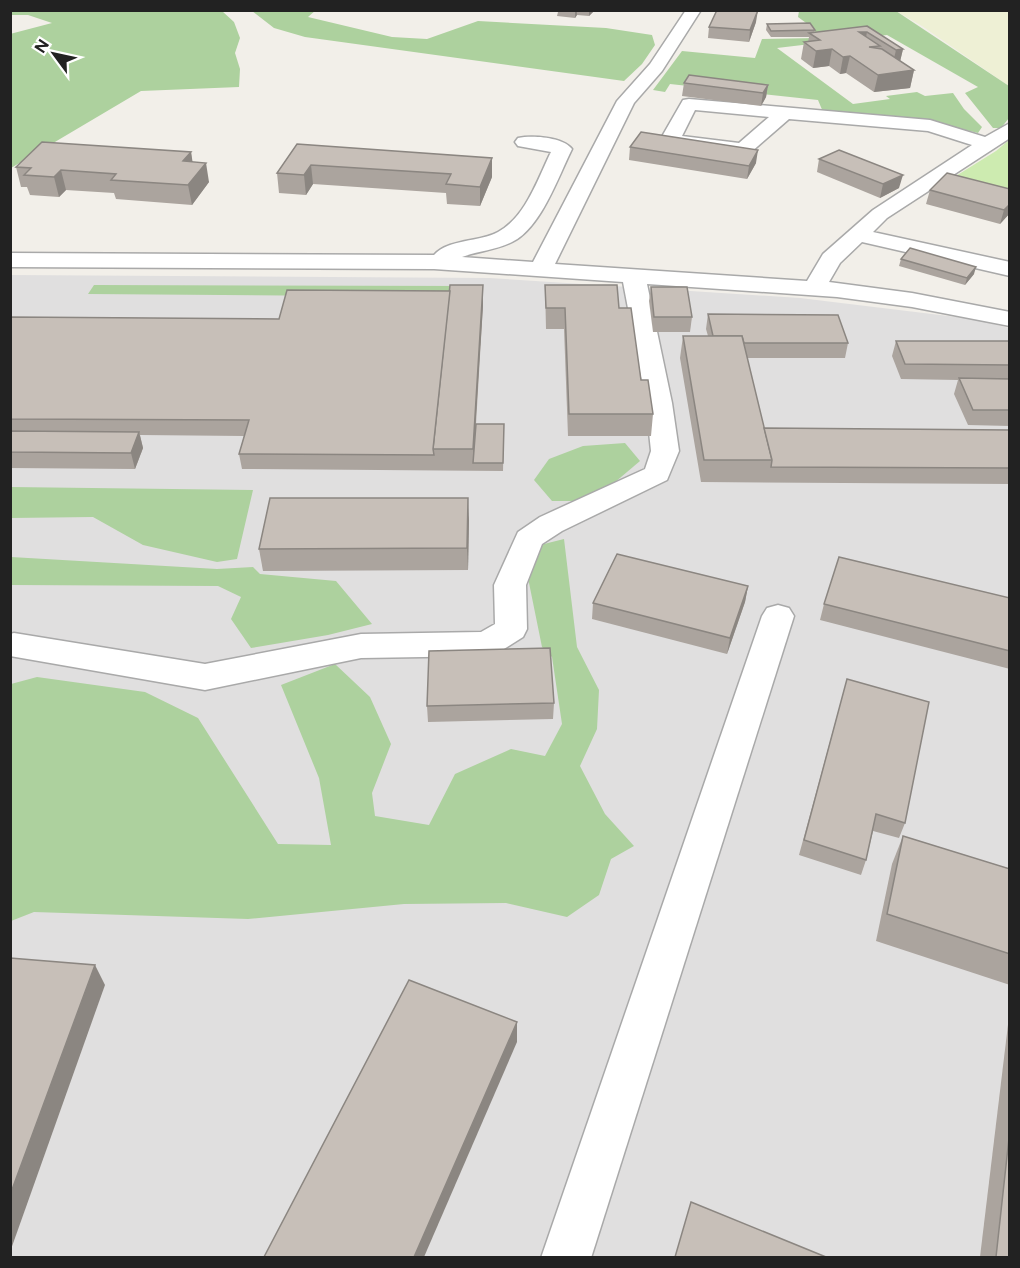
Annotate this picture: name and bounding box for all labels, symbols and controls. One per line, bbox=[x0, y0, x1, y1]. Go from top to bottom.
north arrow bbox=[24, 24, 84, 84]
text: N bbox=[31, 36, 53, 56]

